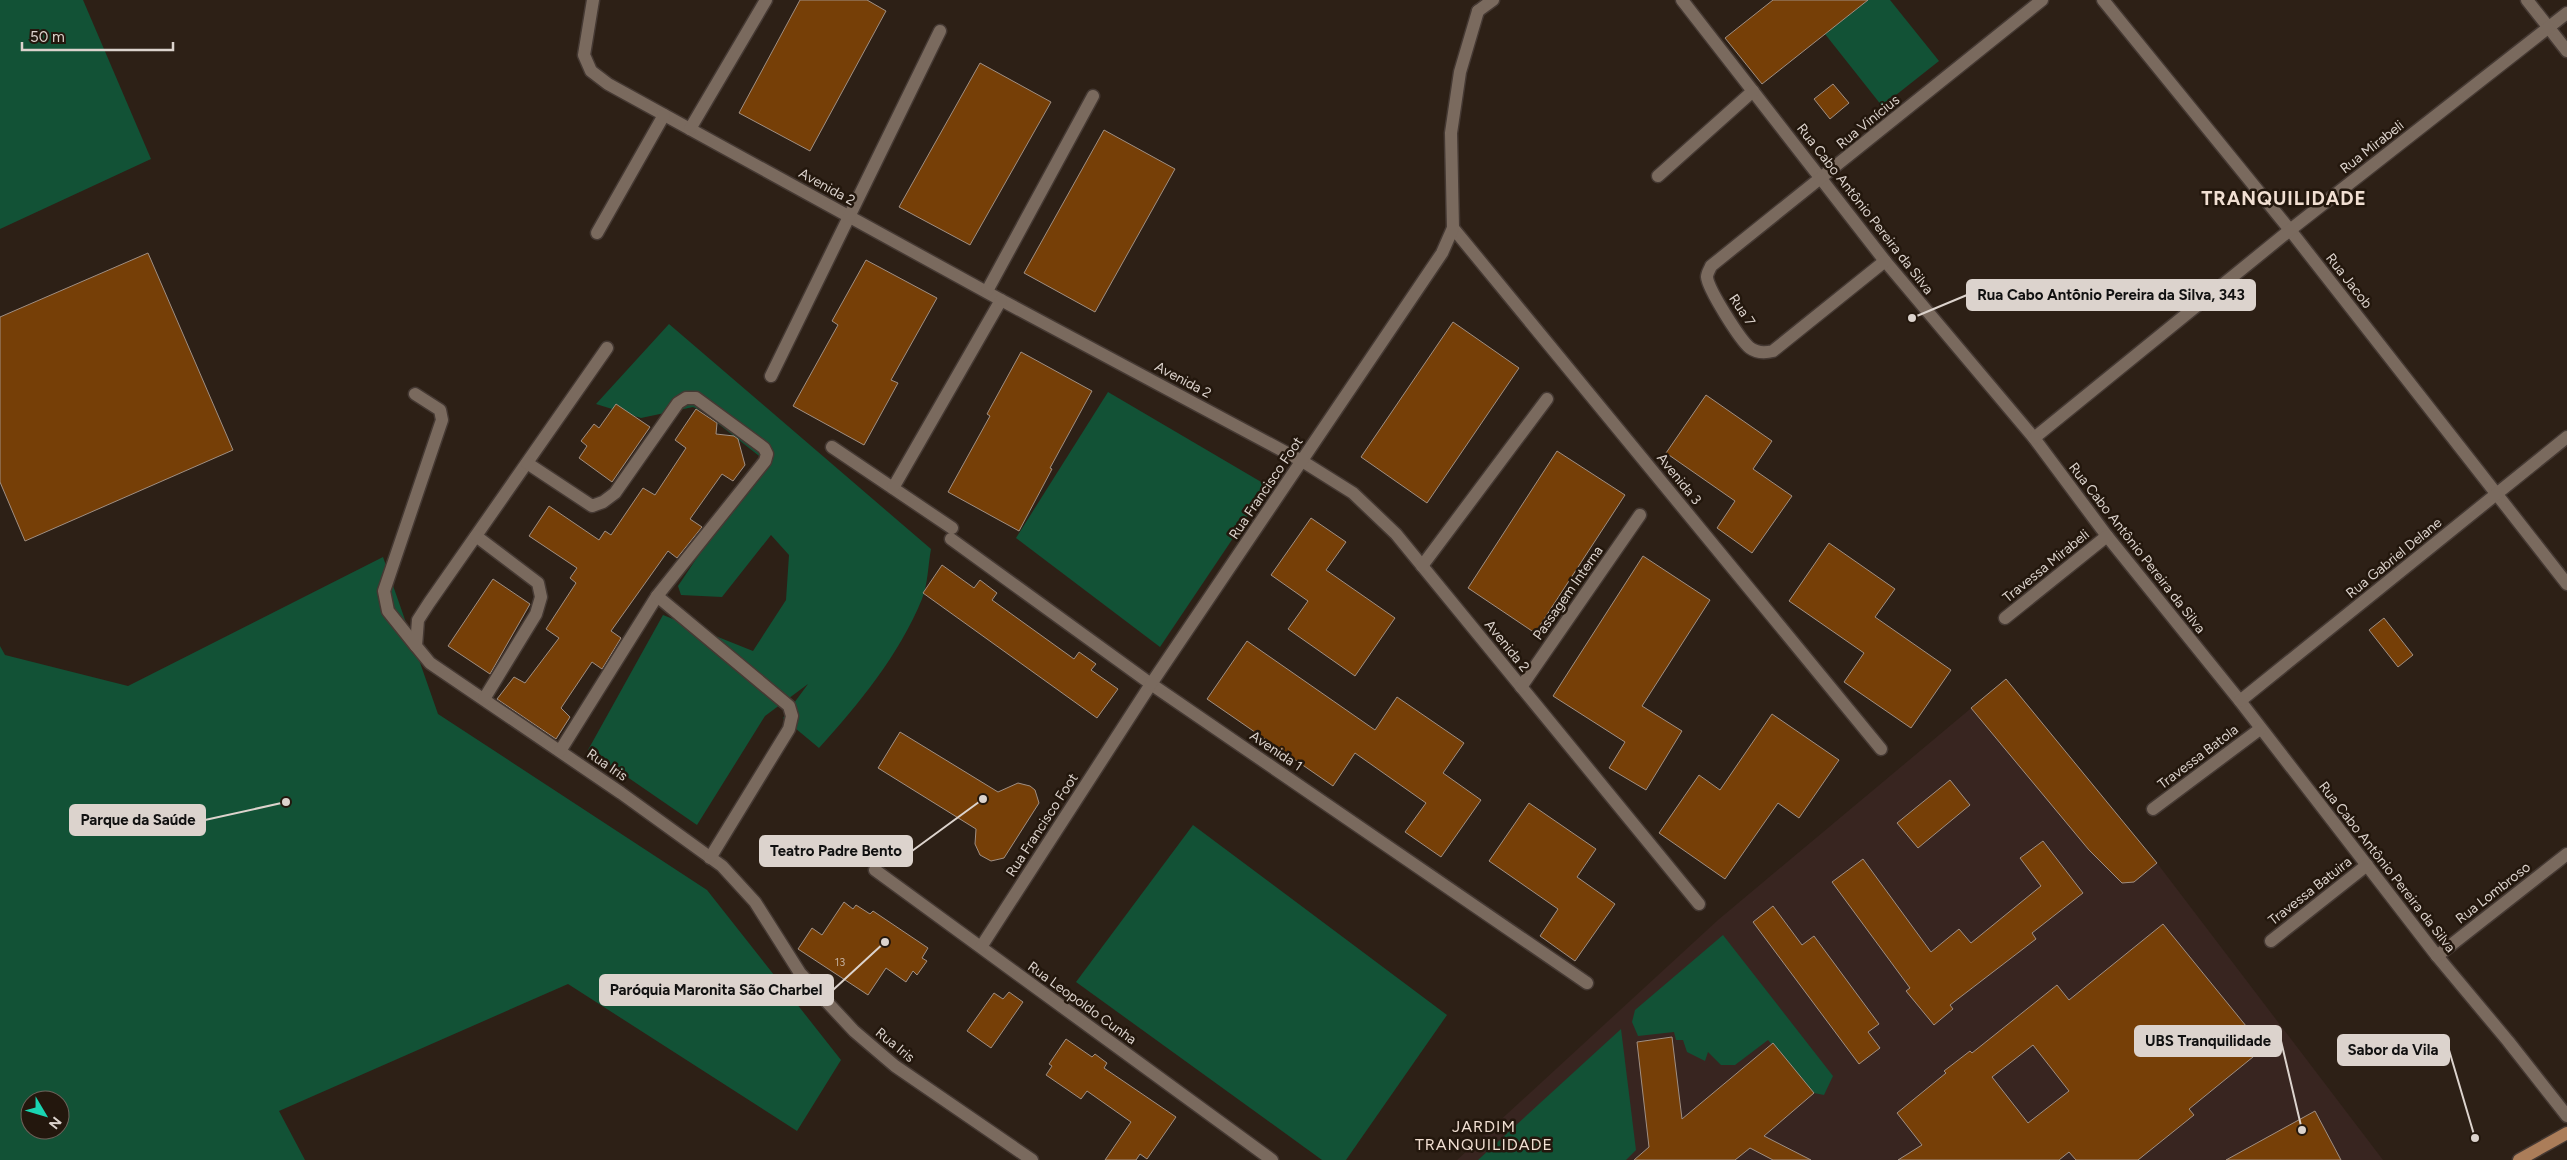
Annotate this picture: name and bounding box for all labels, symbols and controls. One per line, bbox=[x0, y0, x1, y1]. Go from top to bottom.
scale bar bbox=[22, 20, 174, 52]
text: 50 m bbox=[30, 28, 65, 46]
street label: Rua Vinícius bbox=[1833, 91, 1903, 153]
street label: Rua Mirabeli bbox=[2337, 117, 2407, 177]
street label: Rua Cabo Antônio Pereira da Silva bbox=[1793, 120, 1937, 298]
street label: Avenida 2 bbox=[796, 165, 858, 209]
district label: TRANQUILIDADE bbox=[2201, 187, 2367, 210]
street label: Rua Jacob bbox=[2322, 250, 2376, 312]
callout: Rua Cabo Antônio Pereira da Silva, 343 bbox=[1967, 280, 2255, 310]
text: Rua Cabo Antônio Pereira da Silva, 343 bbox=[1977, 286, 2245, 304]
street label: Rua 7 bbox=[1725, 291, 1759, 330]
street label: Avenida 2 bbox=[1152, 358, 1214, 402]
street label: Rua Francisco Foot bbox=[1225, 434, 1307, 542]
street label: Avenida 3 bbox=[1653, 450, 1705, 508]
street label: Rua Cabo Antônio Pereira da Silva bbox=[2065, 459, 2209, 637]
street label: Rua Gabriel Delane bbox=[2343, 514, 2446, 602]
street label: Travessa Mirabeli bbox=[1999, 526, 2093, 606]
street label: Passagem Interna bbox=[1529, 543, 1607, 643]
street label: Avenida 2 bbox=[1481, 617, 1533, 675]
street label: Travessa Batola bbox=[2154, 721, 2242, 793]
street label: Avenida 1 bbox=[1246, 727, 1306, 775]
street label: Rua Iris bbox=[583, 745, 631, 785]
street label: Rua Francisco Foot bbox=[1002, 770, 1082, 880]
street label: Rua Cabo Antônio Pereira da Silva bbox=[2315, 778, 2459, 956]
callout: Parque da Saúde bbox=[70, 805, 205, 835]
text: Parque da Saúde bbox=[80, 811, 196, 829]
callout: Teatro Padre Bento bbox=[760, 836, 912, 866]
text: Teatro Padre Bento bbox=[770, 842, 902, 860]
street label: Travessa Batuira bbox=[2265, 853, 2355, 929]
street label: Rua Lombroso bbox=[2452, 859, 2534, 927]
house number: 13 bbox=[835, 956, 845, 969]
street label: Rua Leopoldo Cunha bbox=[1024, 958, 1140, 1048]
callout: Paróquia Maronita São Charbel bbox=[600, 975, 833, 1005]
text: Paróquia Maronita São Charbel bbox=[610, 981, 822, 999]
street label: Rua Iris bbox=[872, 1024, 918, 1066]
callout: UBS Tranquilidade bbox=[2135, 1026, 2281, 1056]
text: UBS Tranquilidade bbox=[2145, 1032, 2272, 1050]
callout: Sabor da Vila bbox=[2338, 1035, 2449, 1065]
text: Sabor da Vila bbox=[2348, 1041, 2438, 1059]
north arrow bbox=[20, 1090, 70, 1140]
text: N bbox=[45, 1113, 65, 1132]
district label: JARDIM TRANQUILIDADE bbox=[1415, 1117, 1553, 1154]

